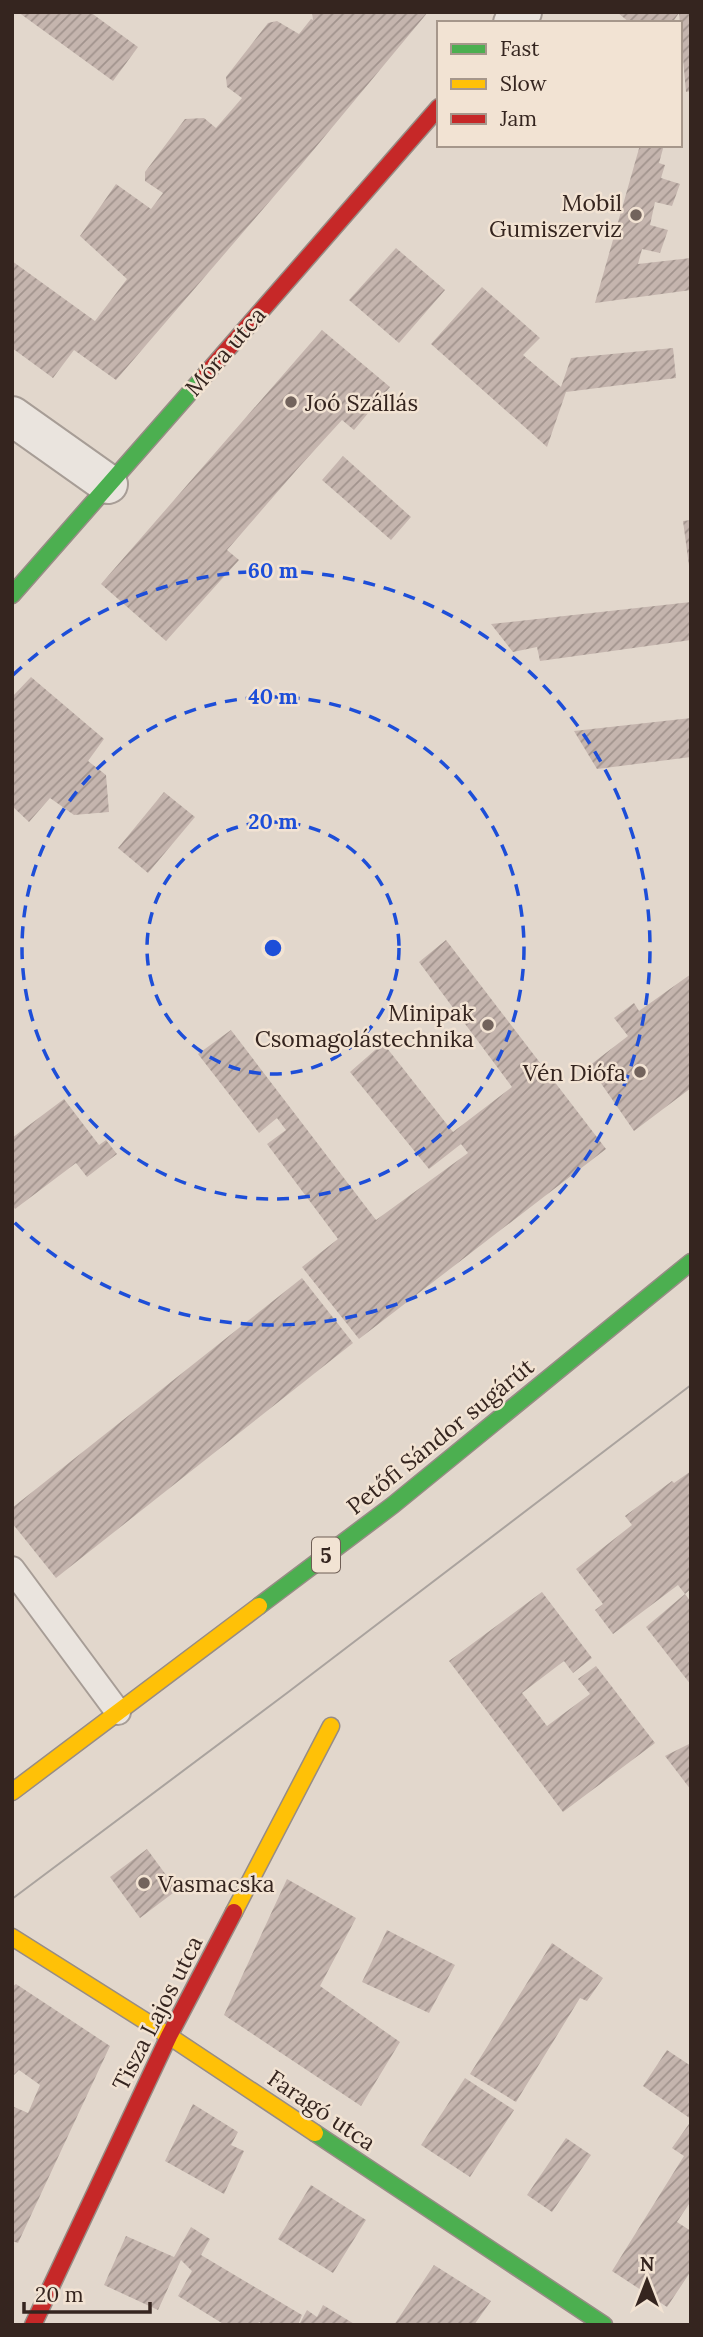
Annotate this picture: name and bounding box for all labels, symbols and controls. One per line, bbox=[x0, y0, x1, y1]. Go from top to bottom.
legend bbox=[437, 21, 682, 147]
text: Fast bbox=[500, 35, 540, 62]
text: Slow bbox=[500, 70, 547, 97]
text: Jam bbox=[499, 105, 537, 132]
place label: Mobil Gumiszerviz bbox=[489, 188, 622, 243]
marker: Mobil Gumiszerviz bbox=[628, 207, 644, 223]
street label: Móra utca bbox=[178, 300, 272, 402]
place label: Joó Szállás bbox=[304, 388, 418, 417]
marker: Joó Szállás bbox=[283, 394, 299, 410]
text: 60 m bbox=[248, 557, 298, 584]
text: 40 m bbox=[248, 683, 298, 710]
text: 20 m bbox=[248, 808, 298, 835]
centre of rings bbox=[261, 936, 285, 960]
place label: Minipak Csomagolástechnika bbox=[255, 998, 475, 1053]
marker: Minipak Csomagolástechnika bbox=[480, 1017, 496, 1033]
place label: Vén Diófa bbox=[522, 1058, 626, 1087]
marker: Vén Diófa bbox=[632, 1064, 648, 1080]
street label: Petőfi Sándor sugárút bbox=[341, 1352, 539, 1520]
road number: 5 bbox=[312, 1538, 340, 1572]
place label: Vasmacska bbox=[157, 1869, 275, 1898]
marker: Vasmacska bbox=[136, 1875, 152, 1891]
street label: Tisza Lajos utca bbox=[105, 1931, 209, 2095]
street label: Faragó utca bbox=[262, 2063, 382, 2157]
north arrow bbox=[612, 2246, 682, 2316]
text: N bbox=[640, 2252, 655, 2276]
scale bar bbox=[24, 2270, 150, 2314]
text: 20 m bbox=[35, 2281, 84, 2308]

